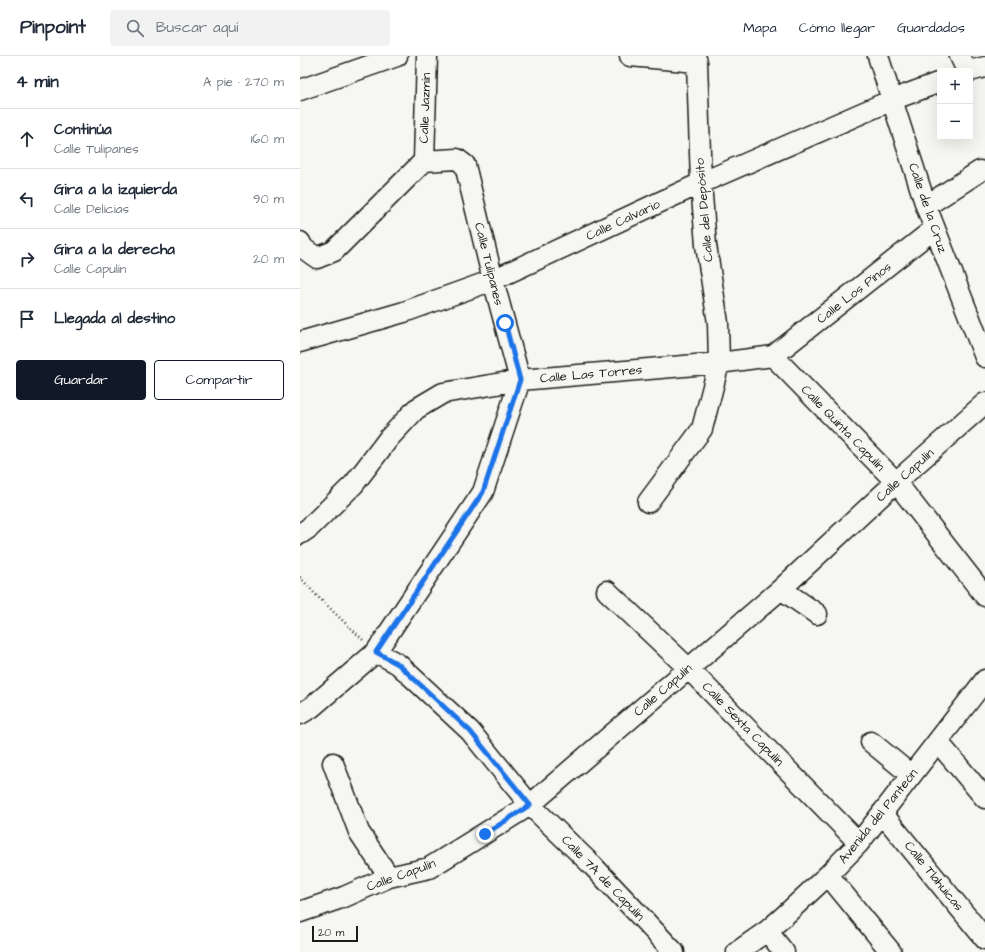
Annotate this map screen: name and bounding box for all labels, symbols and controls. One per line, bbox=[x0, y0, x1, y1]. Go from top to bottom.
search box bbox=[110, 10, 390, 46]
text: Pinpoint bbox=[20, 14, 86, 41]
icon: search bbox=[124, 17, 146, 39]
text: Buscar aquí bbox=[156, 17, 238, 38]
text: Mapa bbox=[743, 18, 777, 38]
text: Cómo llegar bbox=[799, 18, 875, 38]
text: Guardados bbox=[897, 18, 965, 38]
map controls bbox=[937, 68, 973, 140]
button: + bbox=[937, 68, 973, 104]
text: 4 min bbox=[16, 70, 59, 94]
street label: Calle Jazmín bbox=[415, 72, 435, 144]
text: A pie · 270 m bbox=[203, 73, 284, 91]
button: − bbox=[937, 104, 973, 140]
text: Continúa bbox=[54, 119, 112, 140]
icon: ahead bbox=[16, 128, 38, 150]
text: 160 m bbox=[251, 130, 284, 148]
text: Calle Tulipanes bbox=[54, 140, 139, 158]
street label: Calle del Depósito bbox=[690, 157, 718, 263]
street label: Calle de la Cruz bbox=[904, 160, 952, 256]
text: Gira a la izquierda bbox=[54, 179, 177, 200]
icon: left bbox=[16, 188, 38, 210]
text: 90 m bbox=[253, 190, 284, 208]
street label: Calle Calvario bbox=[583, 195, 664, 245]
text: Calle Delicias bbox=[54, 200, 129, 218]
street label: Calle Tulipanes bbox=[470, 221, 508, 308]
text: Gira a la derecha bbox=[54, 239, 175, 260]
icon: right bbox=[16, 248, 38, 270]
text: 20 m bbox=[253, 250, 284, 268]
street label: Calle Los Pinos bbox=[813, 258, 896, 328]
text: Calle Capulín bbox=[54, 260, 126, 278]
icon: arrive bbox=[16, 308, 38, 330]
text: Llegada al destino bbox=[54, 308, 175, 329]
route start bbox=[496, 314, 514, 332]
button: Guardar bbox=[16, 360, 146, 400]
button: Compartir bbox=[154, 360, 284, 400]
street label: Calle Las Torres bbox=[539, 361, 643, 387]
street label: Calle Quinta Capulín bbox=[797, 381, 889, 476]
street label: Calle Capulín bbox=[872, 444, 938, 506]
street label: Calle Capulín bbox=[630, 659, 697, 721]
street label: Calle Sexta Capulín bbox=[698, 678, 788, 770]
street label: Avenida del Panteón bbox=[834, 764, 922, 867]
route end bbox=[476, 825, 494, 843]
street label: Calle 7A de Capulín bbox=[557, 831, 649, 925]
street label: Calle Tlahuicas bbox=[900, 837, 968, 915]
street label: Calle Capulín bbox=[364, 854, 439, 896]
scale bar bbox=[312, 924, 358, 943]
text: 20 m bbox=[318, 925, 344, 940]

